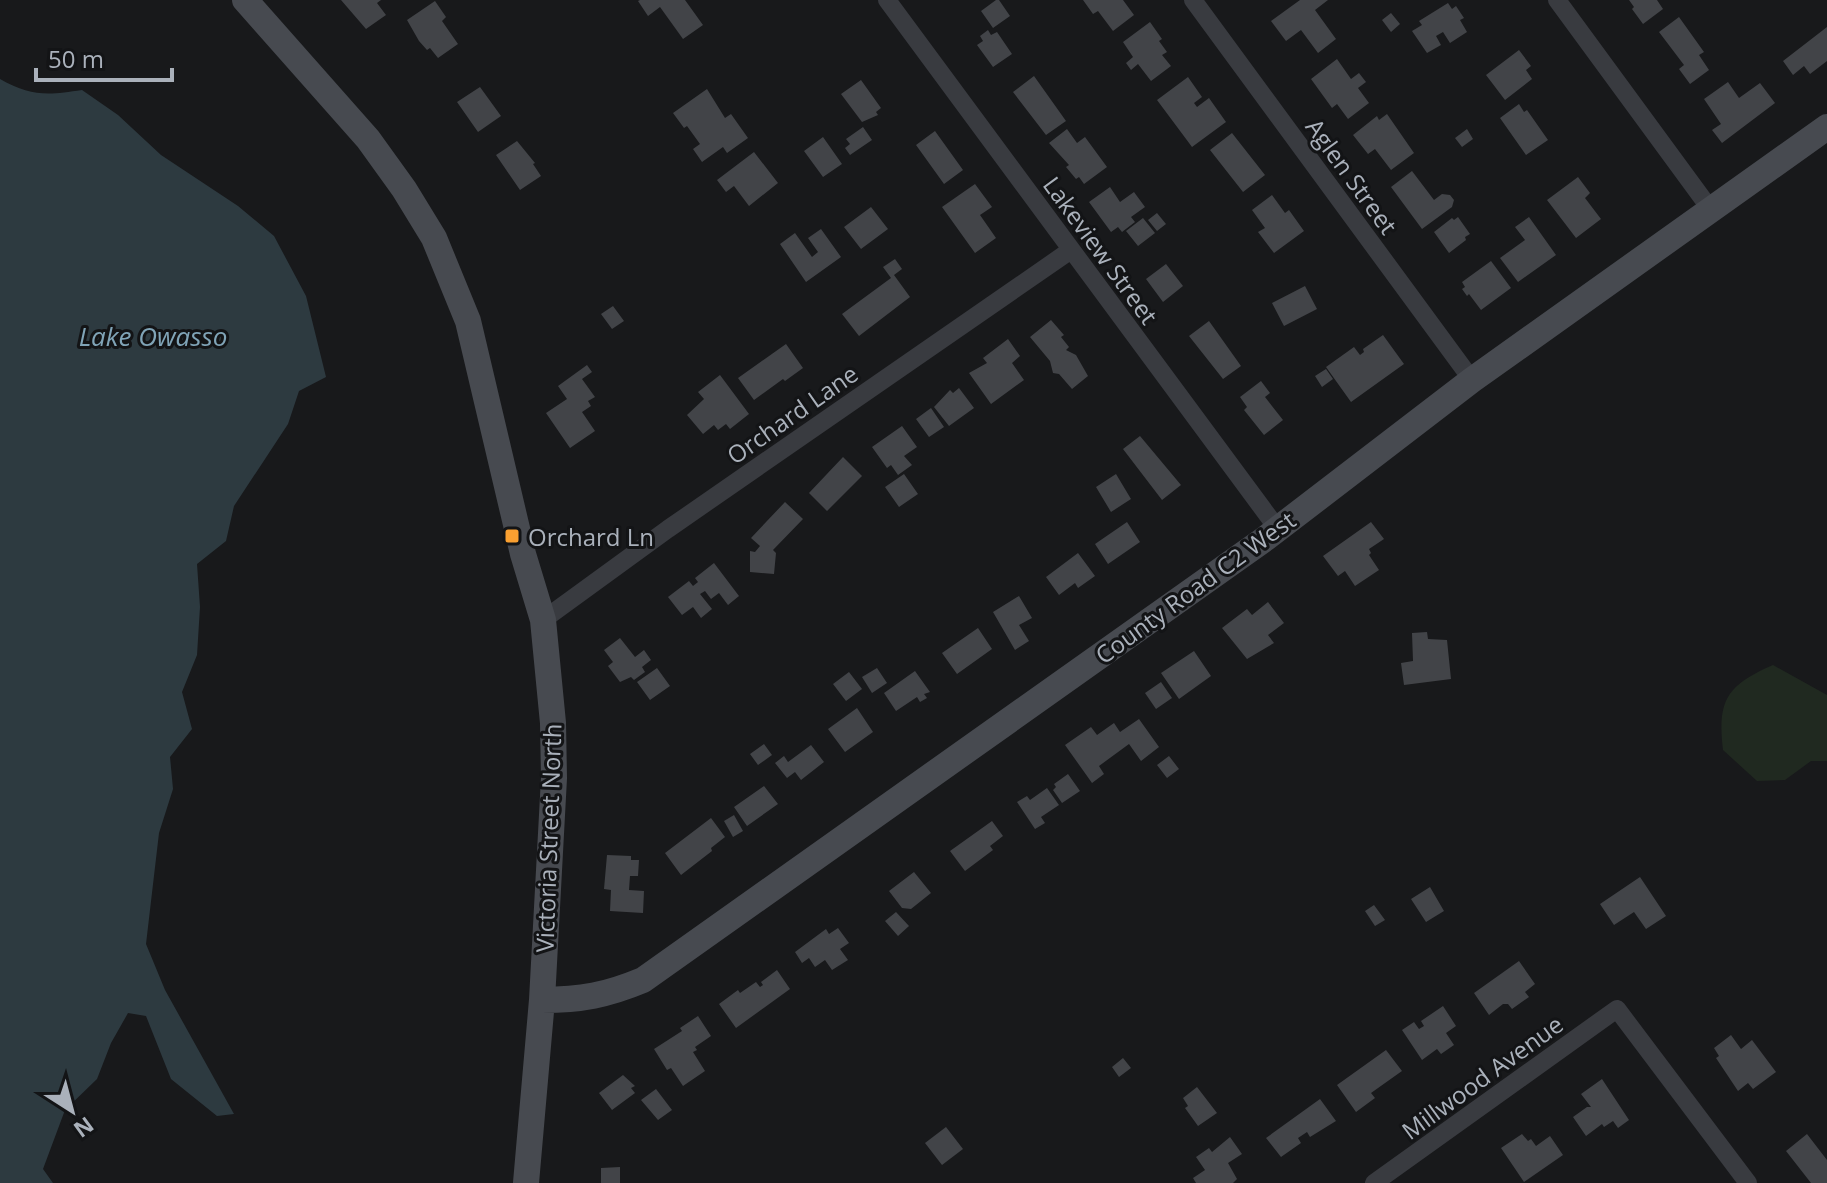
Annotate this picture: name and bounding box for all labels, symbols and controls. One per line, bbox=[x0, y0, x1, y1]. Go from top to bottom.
scale bar bbox=[36, 32, 172, 82]
text: 50 m bbox=[48, 42, 104, 75]
street label: Aglen Street bbox=[1299, 111, 1405, 241]
street label: Lakeview Street bbox=[1036, 169, 1166, 331]
water label: Lake Owasso bbox=[79, 318, 227, 354]
street label: Orchard Lane bbox=[720, 357, 864, 471]
street label: County Road C2 West bbox=[1088, 503, 1302, 671]
place label: Orchard Ln bbox=[528, 520, 654, 553]
marker: Orchard Ln bbox=[503, 527, 521, 545]
street label: Victoria Street North bbox=[528, 723, 568, 953]
street label: Millwood Avenue bbox=[1395, 1007, 1569, 1147]
north arrow bbox=[32, 1071, 112, 1151]
text: N bbox=[68, 1111, 100, 1145]

